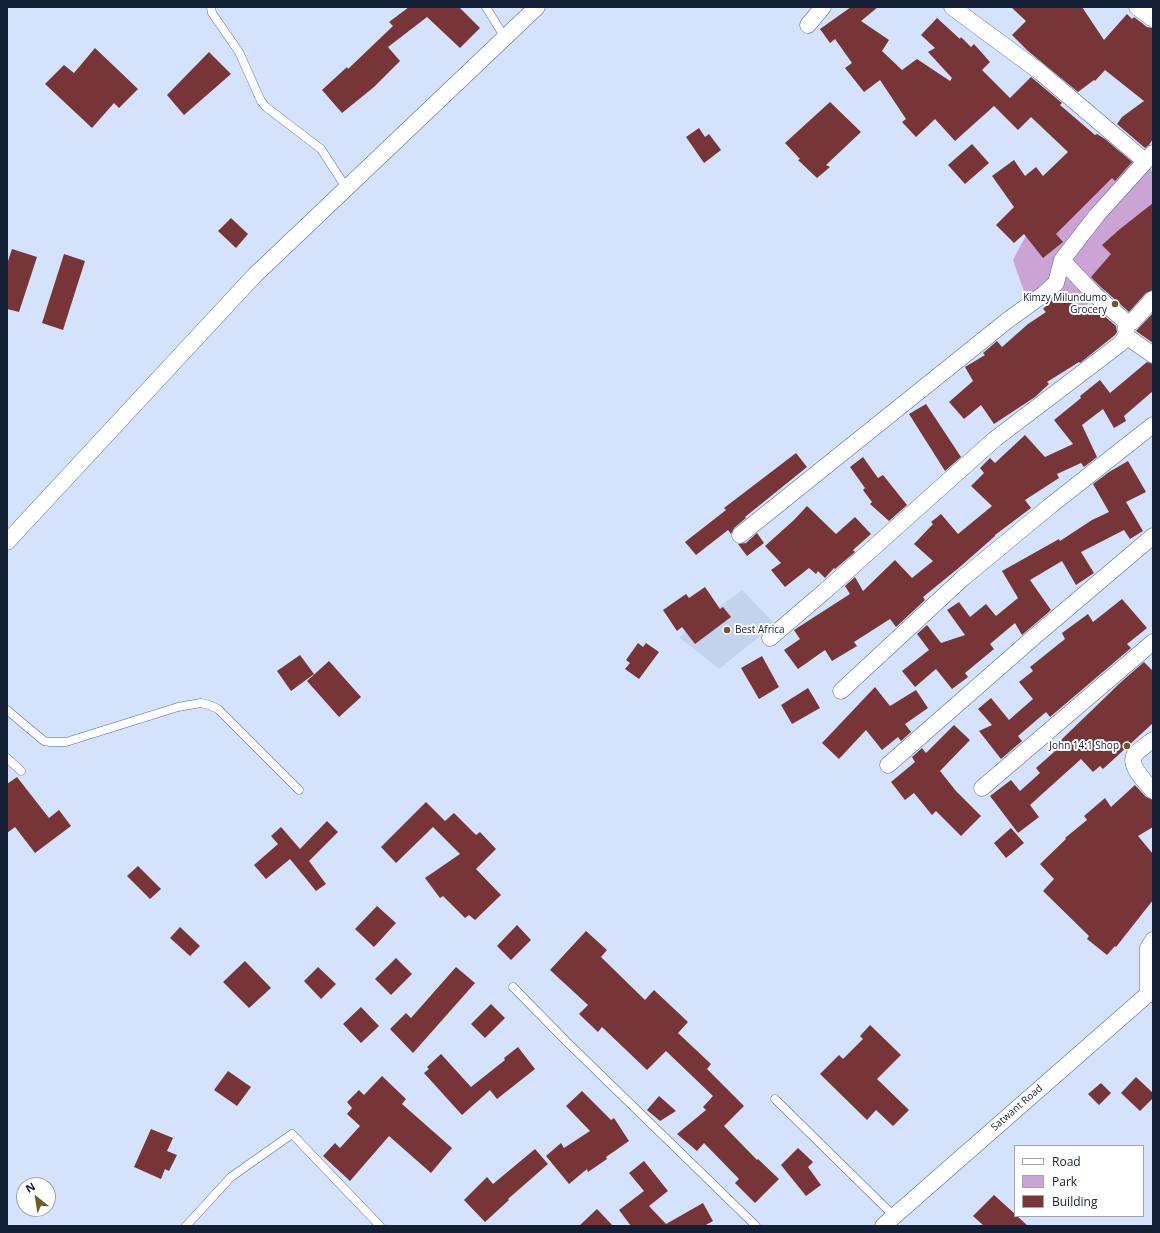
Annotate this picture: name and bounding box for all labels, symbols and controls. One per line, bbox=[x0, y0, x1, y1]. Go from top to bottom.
place label: Kimzy Milundumo Grocery bbox=[1023, 292, 1107, 316]
marker: Kimzy Milundumo Grocery bbox=[1110, 299, 1120, 309]
place label: Best Africa bbox=[735, 624, 785, 636]
marker: Best Africa bbox=[722, 625, 732, 635]
place label: John 14:1 Shop bbox=[1049, 740, 1119, 752]
marker: John 14:1 Shop bbox=[1122, 741, 1132, 751]
street label: Satwant Road bbox=[989, 1082, 1045, 1134]
legend bbox=[1014, 1145, 1144, 1217]
text: Road bbox=[1052, 1153, 1081, 1170]
text: Park bbox=[1052, 1173, 1077, 1190]
north arrow bbox=[16, 1177, 56, 1217]
text: N bbox=[23, 1178, 38, 1196]
text: Building bbox=[1052, 1193, 1097, 1210]

